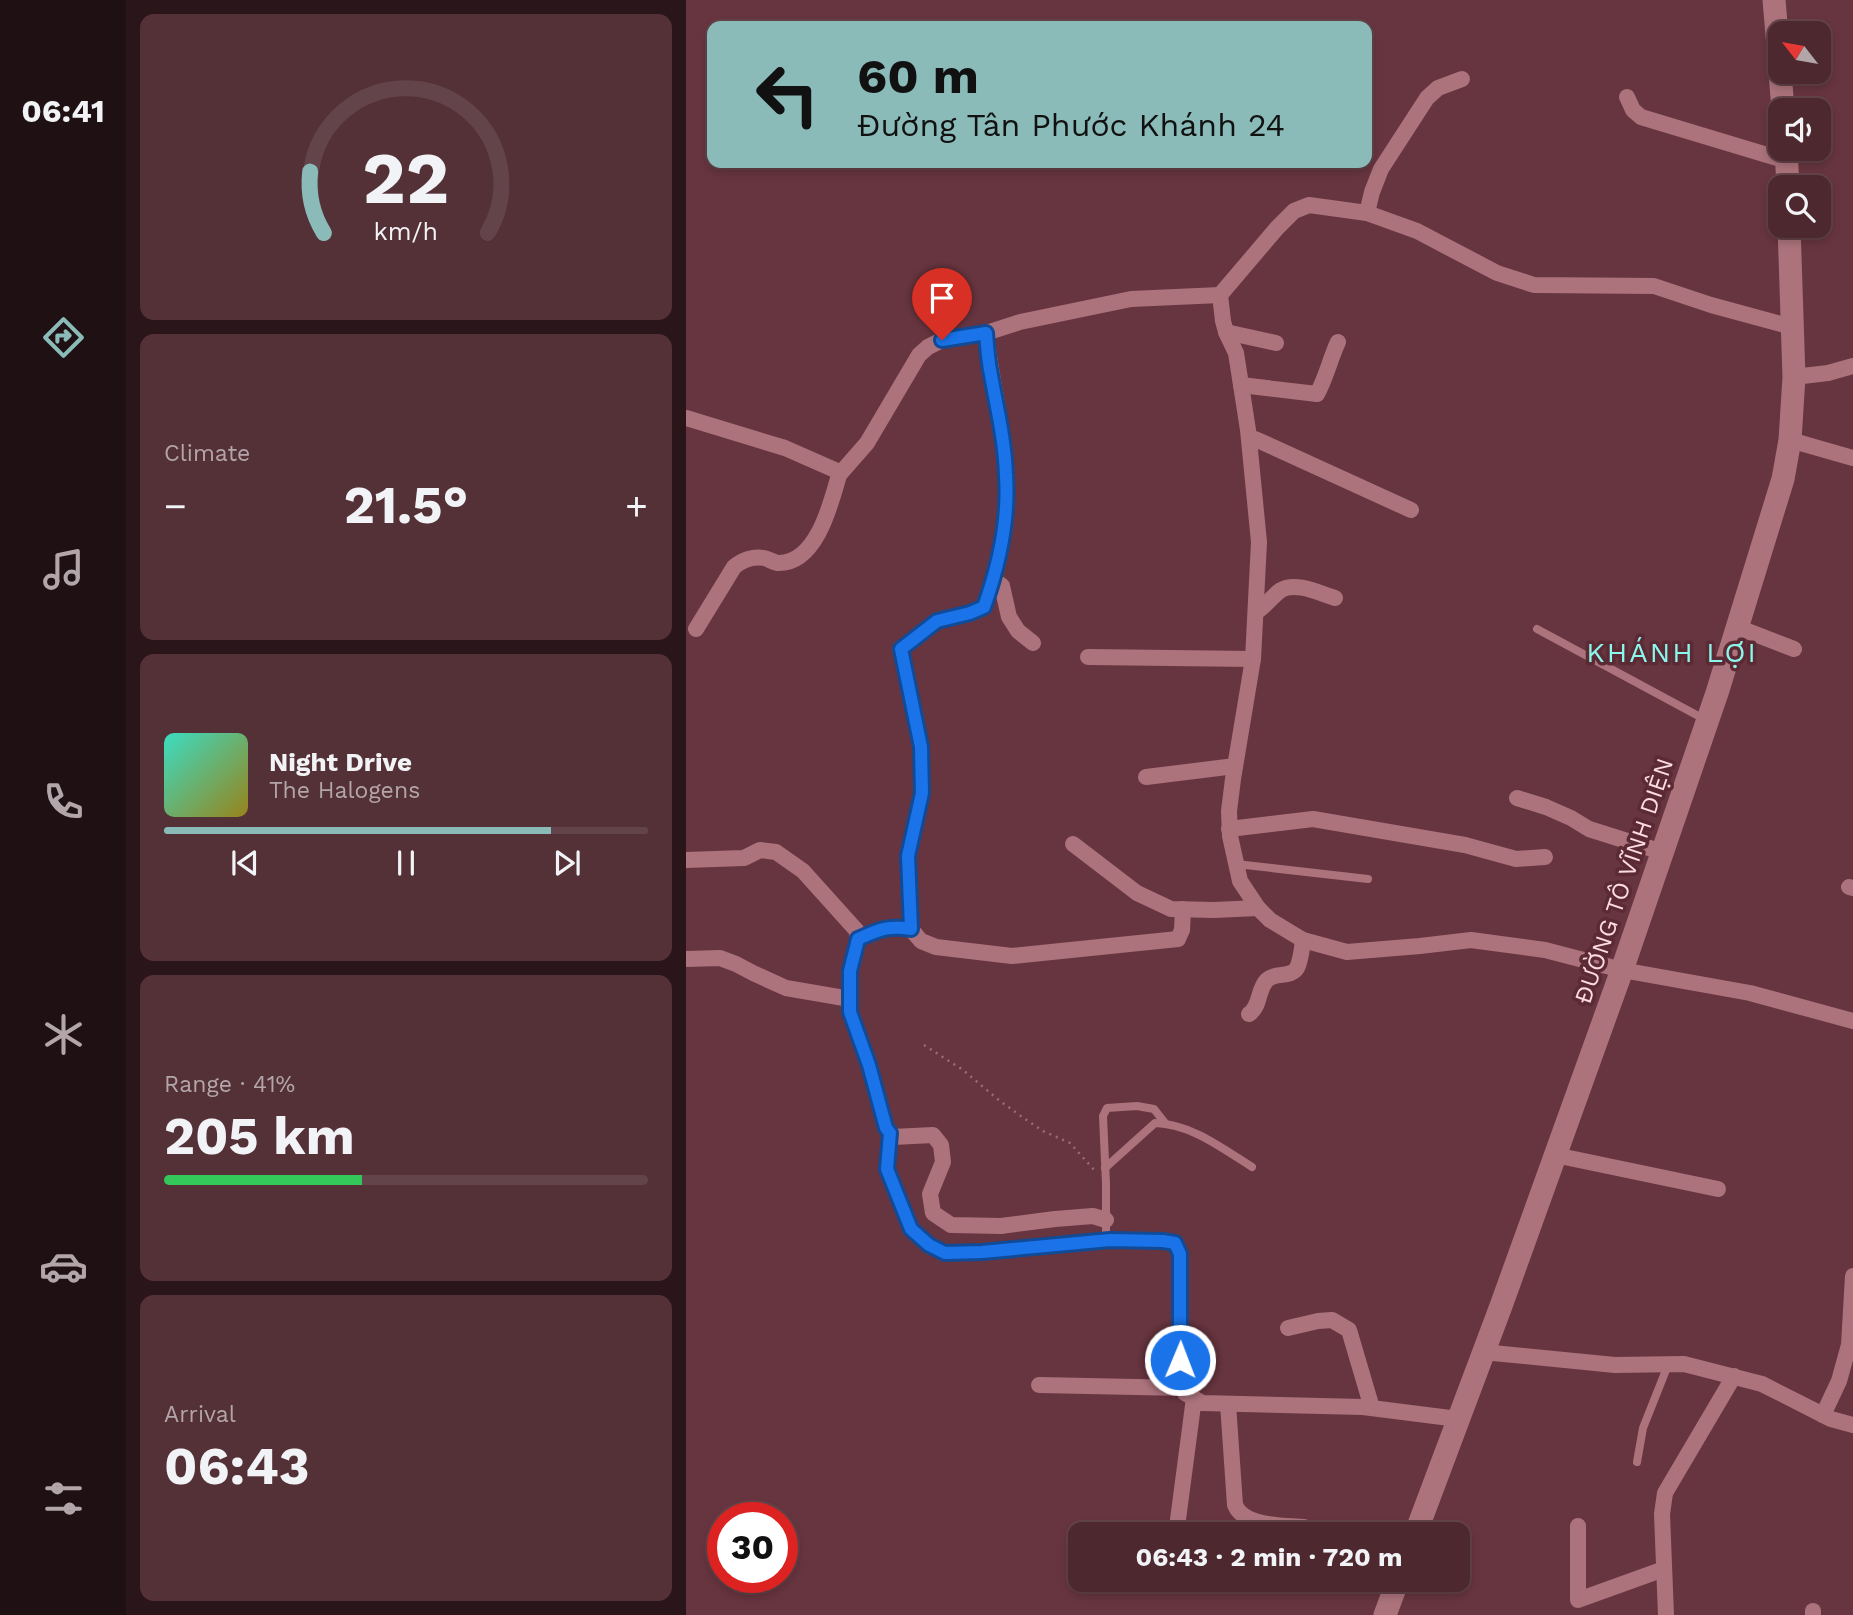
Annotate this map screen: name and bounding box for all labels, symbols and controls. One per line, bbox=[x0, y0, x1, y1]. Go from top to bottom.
north arrow bbox=[1768, 21, 1830, 84]
map controls bbox=[1768, 21, 1831, 238]
text: 60 m bbox=[857, 47, 979, 105]
icon: left bbox=[742, 49, 833, 140]
text: 06:41 bbox=[21, 92, 105, 130]
button: sound bbox=[1768, 98, 1831, 161]
text: Đường Tân Phước Khánh 24 bbox=[857, 106, 1285, 144]
text: 22 bbox=[363, 135, 449, 221]
button: search bbox=[1768, 175, 1831, 238]
text: km/h bbox=[374, 217, 438, 246]
pin bbox=[912, 268, 972, 340]
icon: arrive bbox=[923, 279, 961, 317]
icon: directions bbox=[39, 313, 88, 362]
text: Climate bbox=[164, 440, 250, 467]
text: 21.5° bbox=[344, 475, 468, 536]
text: − bbox=[164, 484, 187, 528]
text: + bbox=[625, 484, 648, 528]
icon: music bbox=[39, 545, 88, 594]
district label: KHÁNH LỢI bbox=[1586, 636, 1758, 669]
text: Night Drive bbox=[269, 747, 412, 777]
street label: ĐƯỜNG TÔ VĨNH DIỆN bbox=[1569, 755, 1679, 1007]
icon: phone bbox=[39, 777, 88, 826]
text: The Halogens bbox=[269, 777, 420, 804]
icon: previous bbox=[226, 844, 264, 882]
icon: pause bbox=[387, 844, 425, 882]
icon: next bbox=[548, 844, 586, 882]
icon: climate bbox=[39, 1010, 88, 1059]
text: Range · 41% bbox=[164, 1071, 295, 1098]
text: 205 km bbox=[164, 1106, 355, 1167]
icon: car bbox=[39, 1242, 88, 1291]
position arrow bbox=[1143, 1323, 1217, 1397]
text: Arrival bbox=[164, 1401, 236, 1428]
text: 06:43 bbox=[164, 1436, 310, 1497]
icon: filters bbox=[39, 1474, 88, 1523]
speed limit sign: 30 bbox=[707, 1502, 798, 1593]
text: 06:43 · 2 min · 720 m bbox=[1135, 1542, 1403, 1572]

